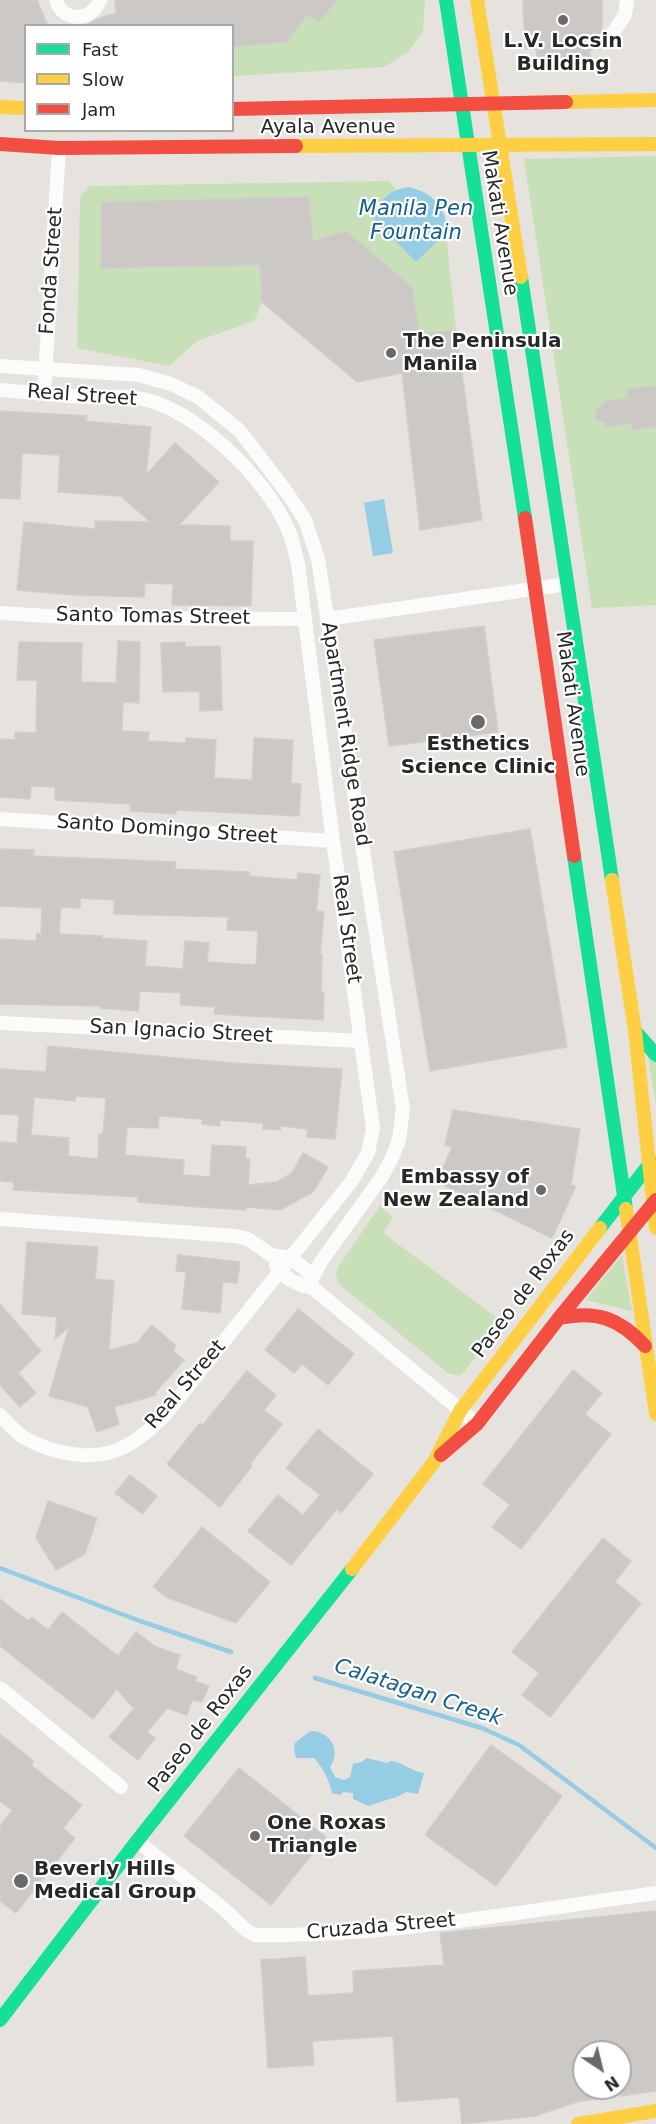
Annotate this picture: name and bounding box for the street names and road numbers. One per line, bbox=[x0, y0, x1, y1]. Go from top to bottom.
street label: Ayala Avenue bbox=[261, 116, 395, 140]
street label: Makati Avenue bbox=[476, 148, 522, 298]
street label: Fonda Street bbox=[36, 206, 68, 336]
street label: Real Street bbox=[26, 380, 138, 412]
street label: Santo Tomas Street bbox=[56, 603, 250, 631]
street label: Apartment Ridge Road bbox=[315, 620, 375, 848]
street label: Makati Avenue bbox=[550, 630, 594, 778]
street label: Santo Domingo Street bbox=[56, 810, 278, 850]
street label: Real Street bbox=[326, 873, 366, 985]
street label: San Ignacio Street bbox=[89, 1015, 273, 1049]
street label: Paseo de Roxas bbox=[468, 1225, 580, 1363]
street label: Real Street bbox=[141, 1336, 231, 1434]
street label: Paseo de Roxas bbox=[144, 1660, 258, 1798]
street label: Cruzada Street bbox=[305, 1909, 457, 1945]

